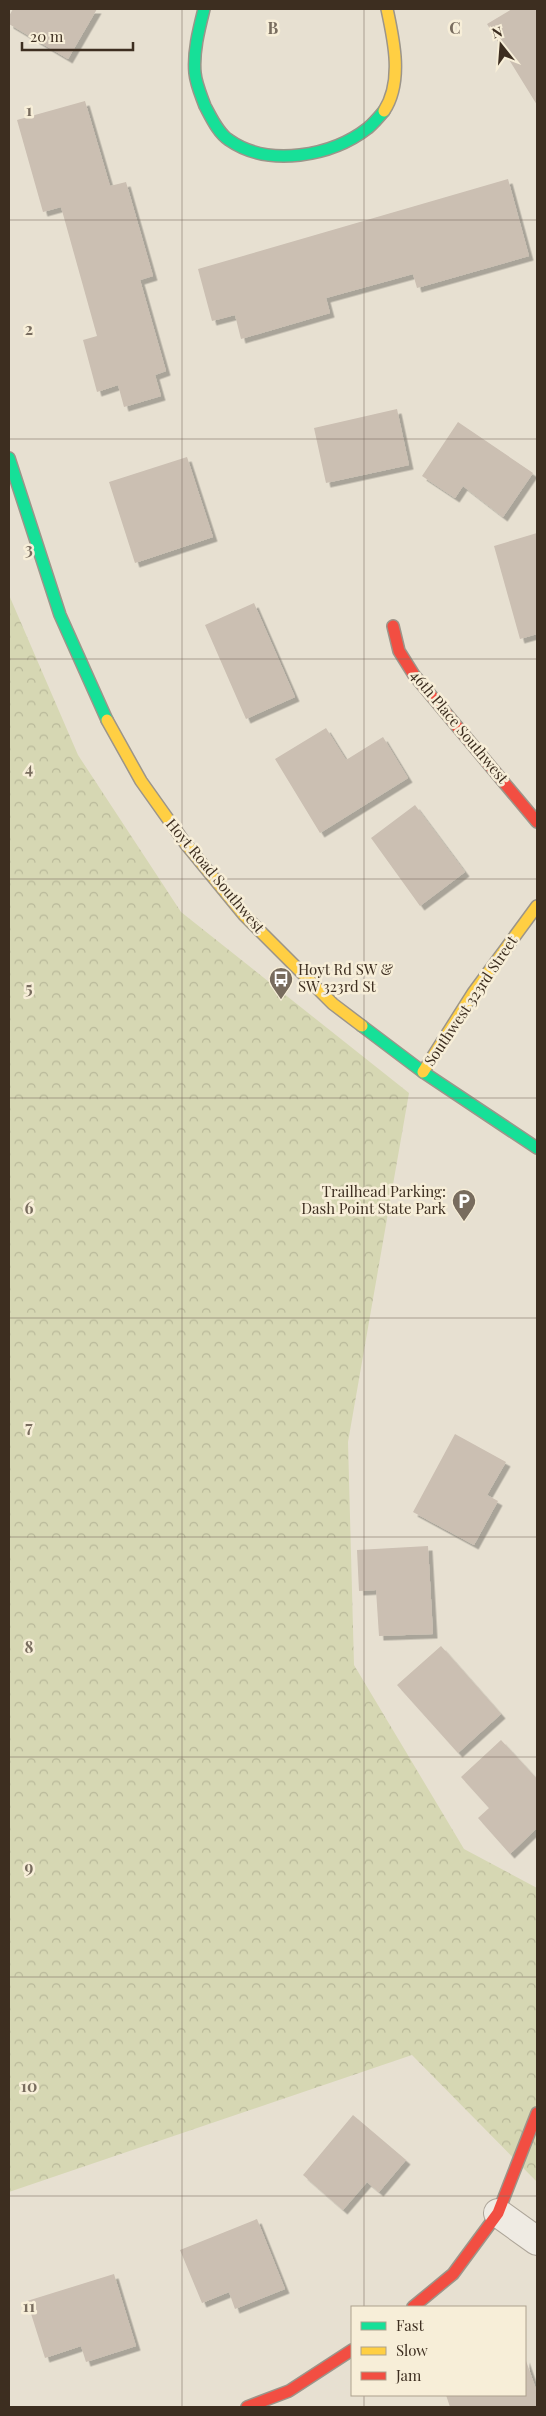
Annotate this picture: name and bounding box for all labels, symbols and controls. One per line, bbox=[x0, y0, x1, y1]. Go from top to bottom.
text: B bbox=[268, 17, 279, 38]
text: C bbox=[449, 17, 461, 38]
scale bar bbox=[22, 20, 134, 52]
north arrow bbox=[476, 20, 526, 70]
text: N bbox=[489, 22, 505, 43]
text: 20 m bbox=[30, 26, 64, 46]
text: 1 bbox=[26, 99, 32, 120]
text: 2 bbox=[25, 318, 33, 339]
text: 3 bbox=[25, 538, 33, 559]
street label: 46th Place Southwest bbox=[406, 665, 514, 788]
text: 4 bbox=[25, 757, 33, 778]
street label: Hoyt Road Southwest bbox=[162, 814, 270, 937]
street label: Southwest 323rd Street bbox=[419, 931, 522, 1070]
place label: Hoyt Rd SW & SW 323rd St bbox=[298, 959, 394, 996]
bus stop icon: Hoyt Rd SW & SW 323rd St bbox=[268, 966, 294, 1000]
text: 5 bbox=[25, 977, 33, 998]
place label: Trailhead Parking: Dash Point State Park bbox=[301, 1181, 447, 1218]
parking icon: Trailhead Parking: Dash Point State Park bbox=[451, 1188, 477, 1222]
text: 6 bbox=[25, 1197, 34, 1218]
text: 7 bbox=[25, 1416, 33, 1437]
text: 8 bbox=[25, 1636, 34, 1657]
text: 9 bbox=[25, 1856, 34, 1877]
text: 10 bbox=[21, 2075, 37, 2096]
text: 11 bbox=[23, 2295, 35, 2316]
legend bbox=[351, 2306, 526, 2396]
text: Fast bbox=[396, 2315, 425, 2335]
text: Slow bbox=[396, 2340, 428, 2360]
text: Jam bbox=[395, 2365, 422, 2385]

